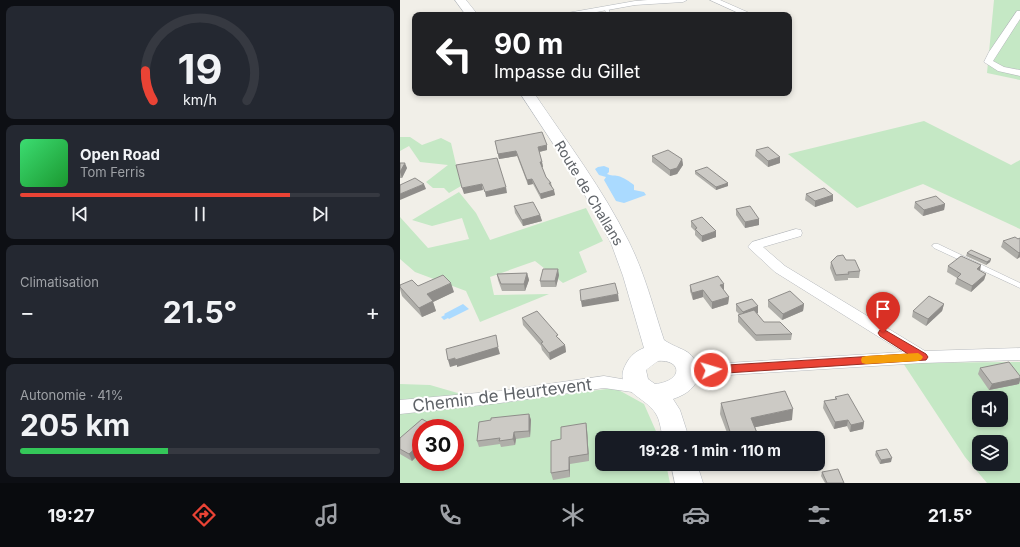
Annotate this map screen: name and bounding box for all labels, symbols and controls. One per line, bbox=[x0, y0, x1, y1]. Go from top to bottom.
text: 90 m bbox=[494, 27, 563, 61]
icon: left bbox=[428, 28, 480, 80]
text: 19 bbox=[178, 43, 222, 93]
text: Impasse du Gillet bbox=[494, 61, 640, 82]
text: km/h bbox=[183, 90, 217, 107]
street label: Route de Challans bbox=[551, 137, 627, 248]
text: Open Road bbox=[80, 145, 160, 164]
text: Tom Ferris bbox=[80, 164, 145, 180]
icon: previous bbox=[69, 203, 91, 225]
icon: pause bbox=[189, 203, 211, 225]
icon: next bbox=[309, 203, 331, 225]
text: Climatisation bbox=[20, 274, 99, 290]
pin bbox=[866, 292, 900, 333]
text: 21.5° bbox=[163, 294, 237, 330]
icon: arrive bbox=[872, 298, 894, 320]
text: − bbox=[20, 299, 35, 325]
text: + bbox=[365, 299, 380, 325]
position arrow bbox=[690, 349, 732, 391]
street label: Chemin de Heurtevent bbox=[411, 374, 593, 416]
text: Autonomie · 41% bbox=[20, 387, 123, 403]
map controls bbox=[972, 391, 1008, 471]
button: sound bbox=[972, 391, 1008, 427]
text: 205 km bbox=[20, 407, 130, 443]
speed limit sign: 30 bbox=[412, 419, 464, 471]
button: layers bbox=[972, 435, 1008, 471]
text: 19:28 · 1 min · 110 m bbox=[639, 441, 781, 460]
icon: directions bbox=[190, 501, 218, 529]
icon: music bbox=[313, 501, 341, 529]
icon: phone bbox=[436, 501, 464, 529]
icon: climate bbox=[559, 501, 587, 529]
icon: car bbox=[682, 501, 710, 529]
icon: filters bbox=[805, 501, 833, 529]
text: 19:27 bbox=[48, 505, 95, 526]
text: 21.5° bbox=[928, 505, 972, 526]

